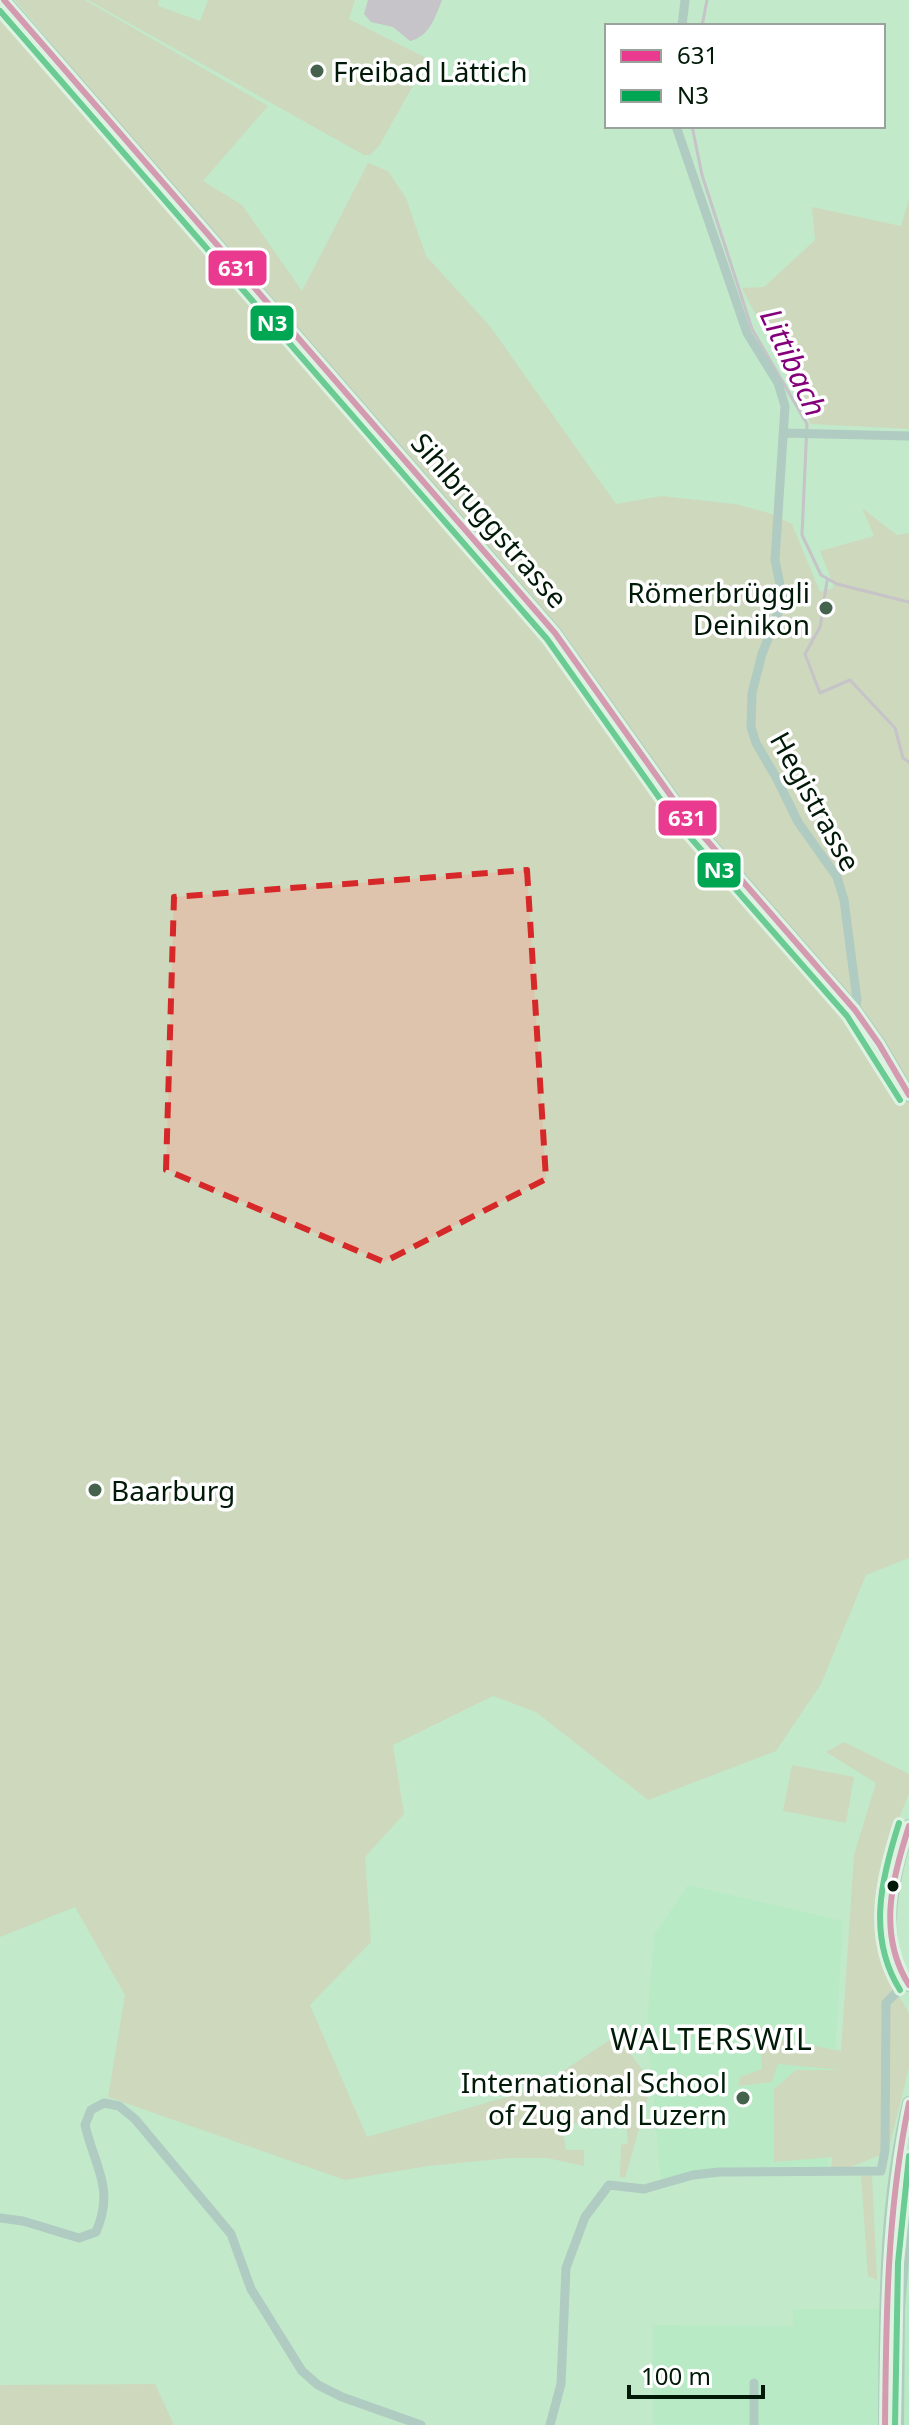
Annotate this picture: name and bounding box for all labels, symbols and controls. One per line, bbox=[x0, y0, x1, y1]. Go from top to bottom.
legend bbox=[605, 24, 885, 128]
text: 631 bbox=[677, 38, 718, 71]
place label: Freibad Lättich bbox=[333, 52, 528, 90]
marker: Freibad Lättich bbox=[308, 62, 326, 80]
text: N3 bbox=[677, 78, 709, 111]
line badge: 631 bbox=[207, 249, 268, 287]
text: 631 bbox=[218, 252, 256, 282]
water label: Littibach bbox=[751, 301, 837, 423]
line badge: N3 bbox=[249, 304, 295, 342]
text: N3 bbox=[257, 307, 287, 337]
street label: Sihlbruggstrasse bbox=[403, 424, 577, 616]
place label: Römerbrüggli Deinikon bbox=[627, 573, 810, 643]
marker: Römerbrüggli Deinikon bbox=[817, 599, 835, 617]
street label: Hegistrasse bbox=[762, 725, 870, 877]
line badge: 631 bbox=[657, 799, 718, 837]
text: 631 bbox=[668, 802, 706, 832]
line badge: N3 bbox=[696, 851, 742, 889]
text: N3 bbox=[704, 854, 734, 884]
place label: Baarburg bbox=[111, 1471, 235, 1509]
marker: Baarburg bbox=[86, 1481, 104, 1499]
unlabelled marker bbox=[885, 1878, 901, 1894]
district label: WALTERSWIL bbox=[610, 2018, 814, 2059]
place label: International School of Zug and Luzern bbox=[461, 2063, 727, 2133]
marker: International School of Zug and Luzern bbox=[734, 2089, 752, 2107]
scale bar bbox=[629, 2349, 763, 2399]
text: 100 m bbox=[641, 2359, 711, 2392]

